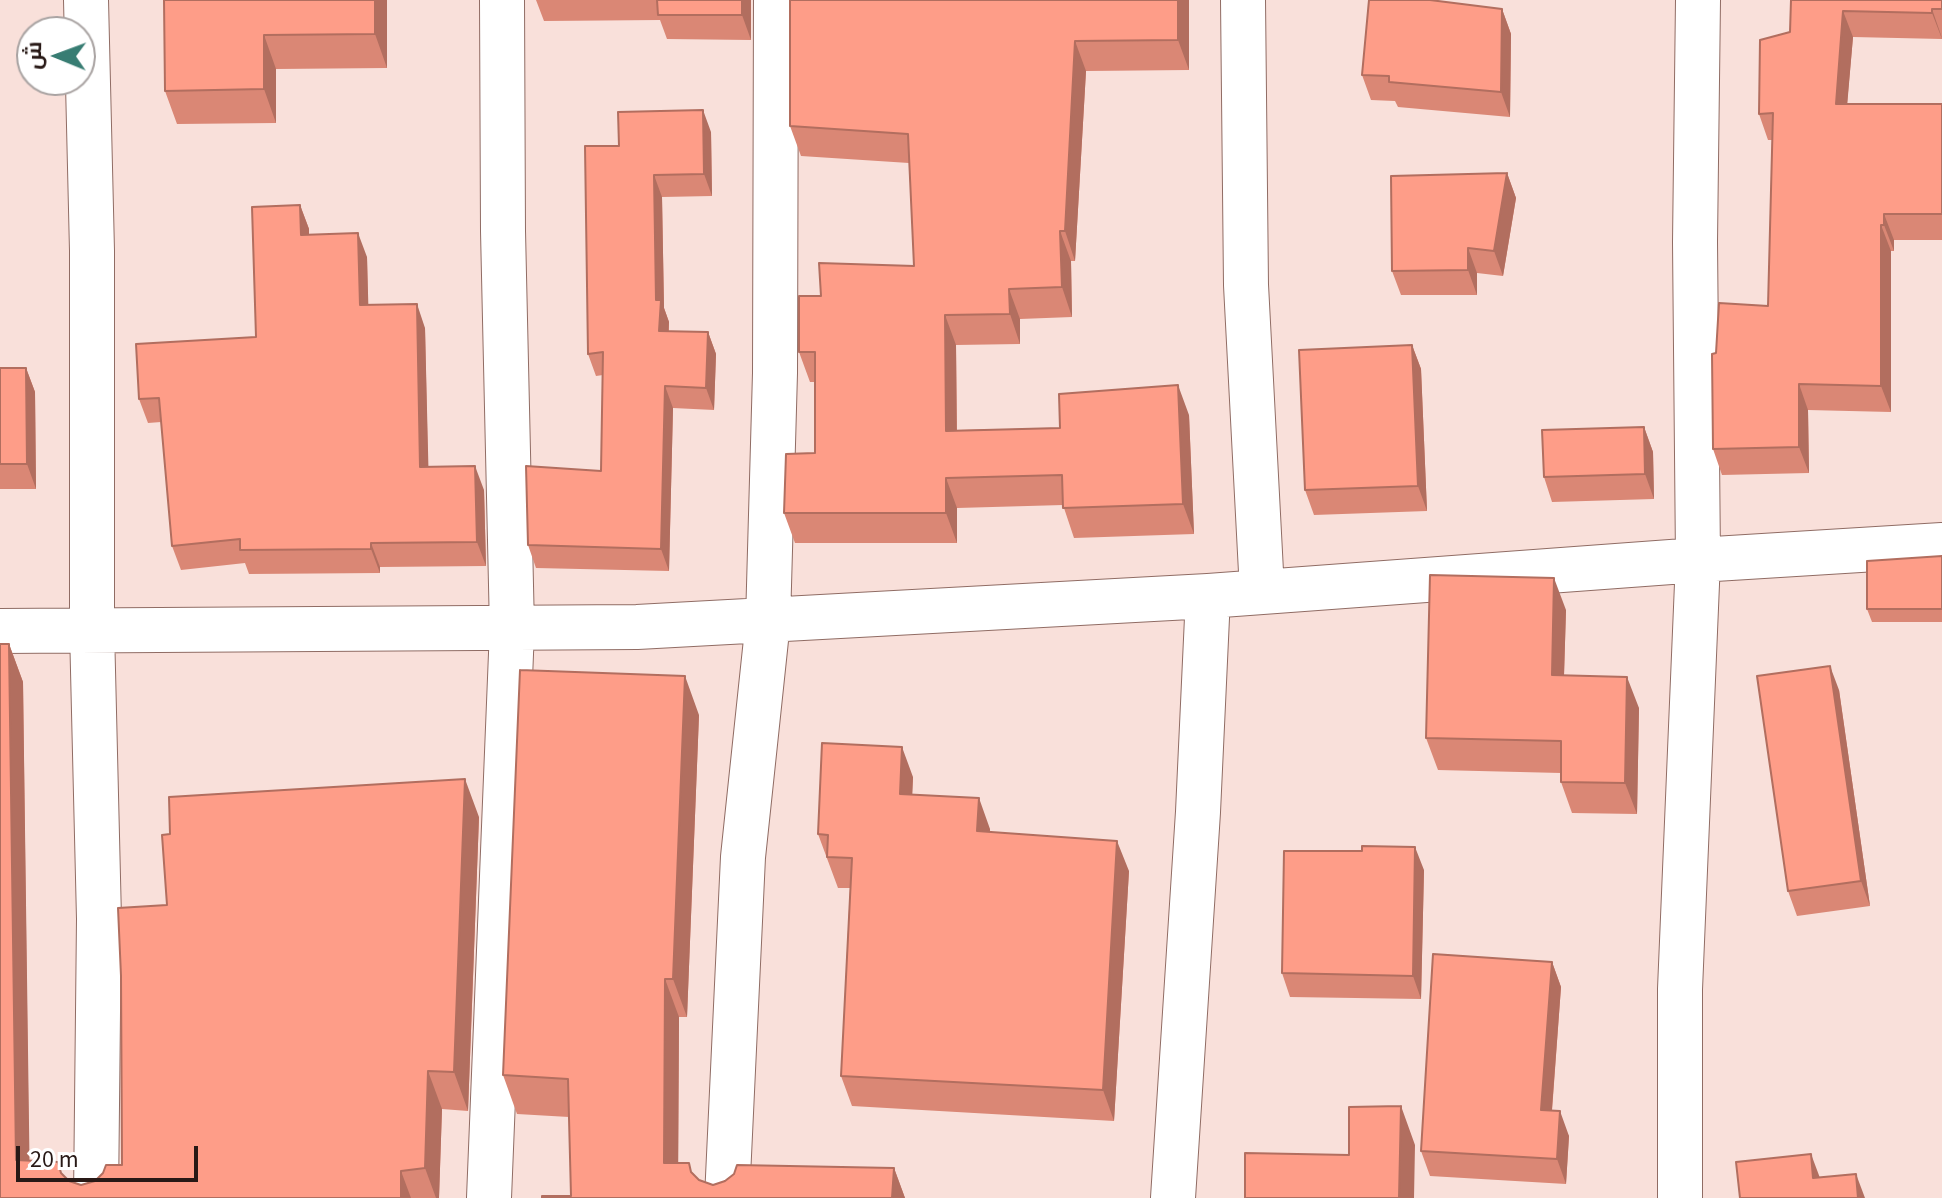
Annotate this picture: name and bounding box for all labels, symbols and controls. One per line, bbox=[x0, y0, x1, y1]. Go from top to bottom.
north arrow bbox=[16, 16, 96, 96]
text: ش bbox=[18, 41, 50, 70]
scale bar bbox=[20, 1130, 202, 1180]
text: 20 m bbox=[30, 1142, 79, 1177]

